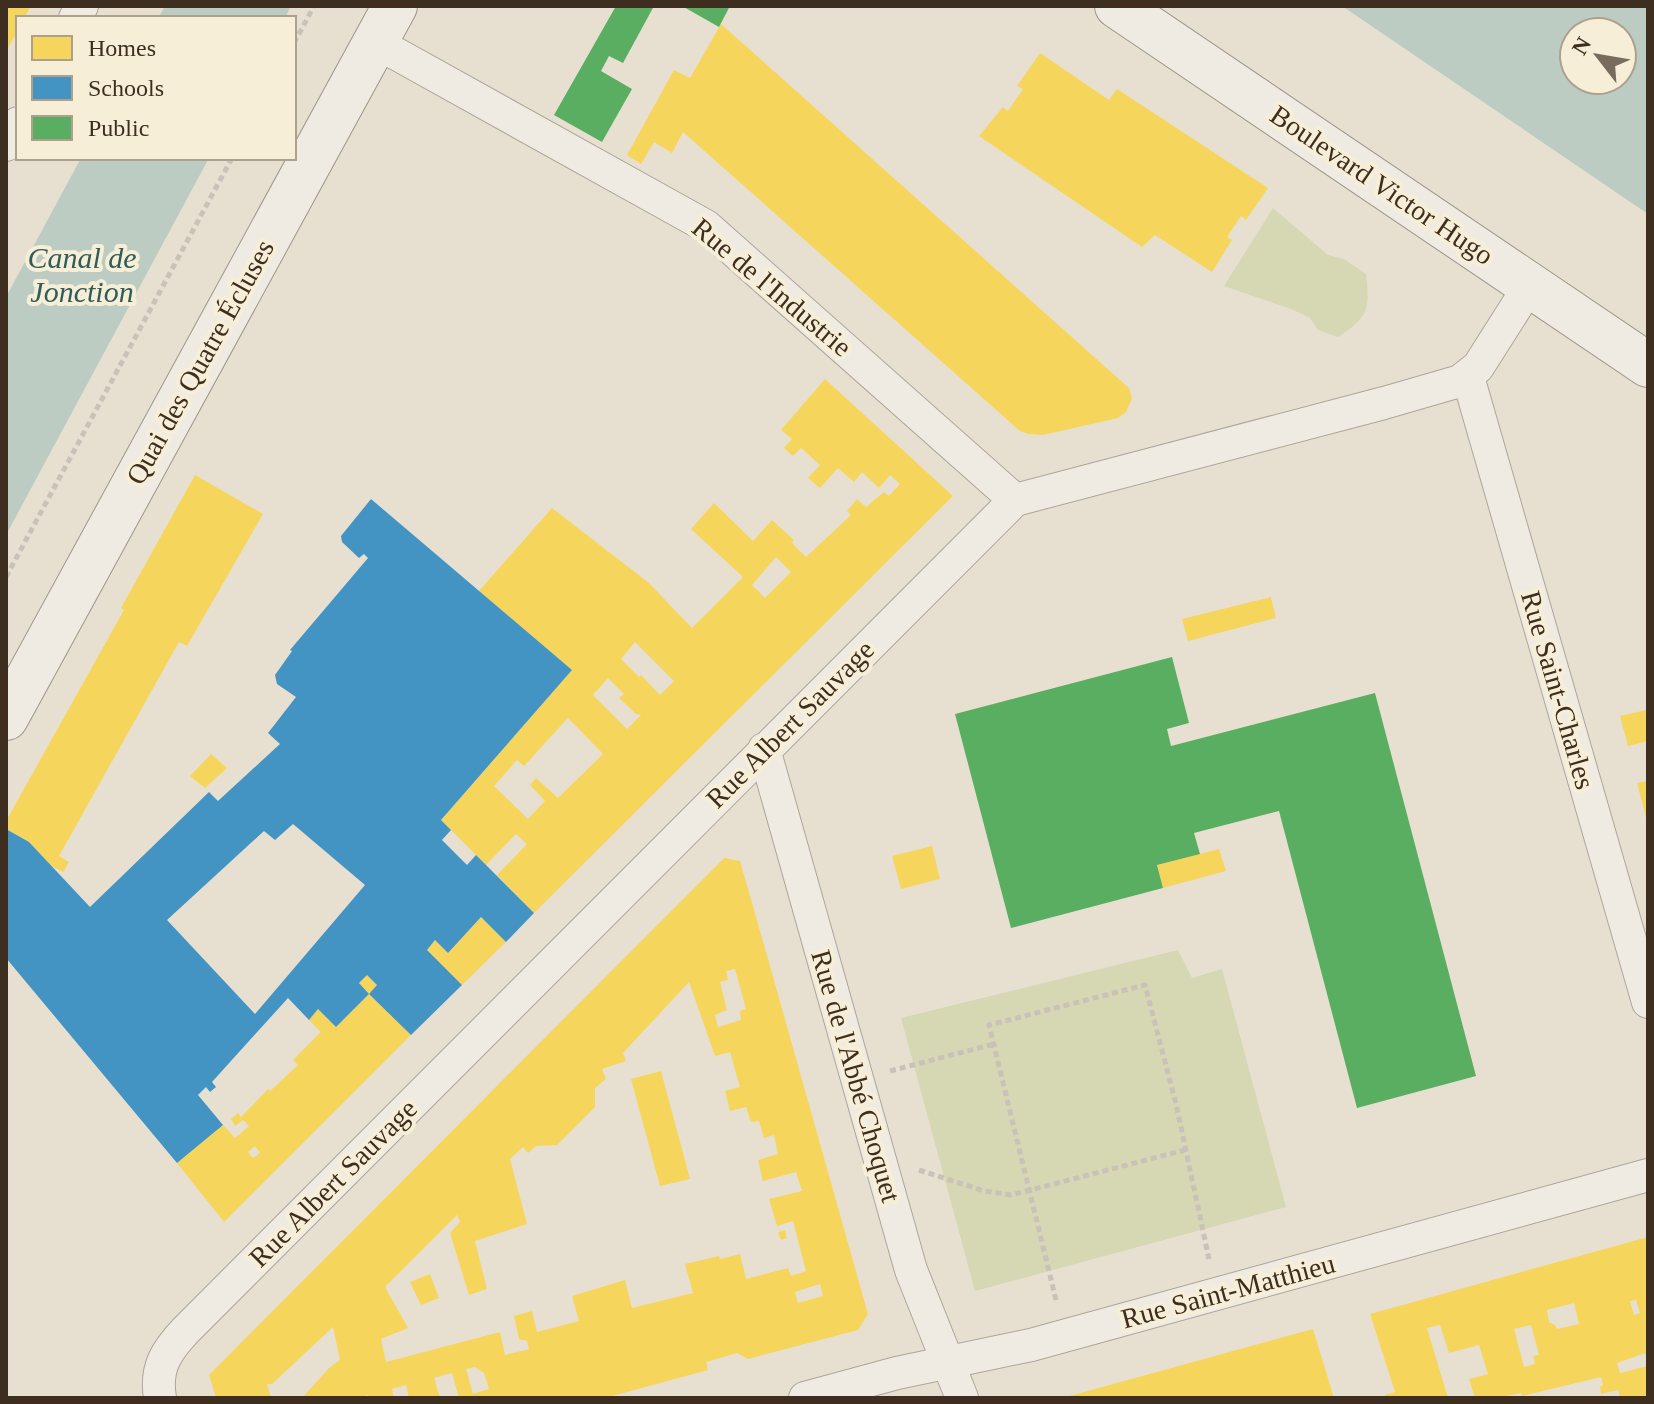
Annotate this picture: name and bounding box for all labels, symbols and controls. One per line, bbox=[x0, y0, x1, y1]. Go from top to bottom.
legend bbox=[16, 16, 296, 160]
north arrow bbox=[1558, 16, 1638, 96]
text: N bbox=[1566, 33, 1596, 59]
text: Homes bbox=[88, 35, 156, 61]
text: Schools bbox=[88, 75, 164, 101]
street label: Boulevard Victor Hugo bbox=[1265, 99, 1499, 271]
text: Public bbox=[88, 115, 149, 141]
street label: Rue de l'Industrie bbox=[686, 212, 858, 362]
street label: Quai des Quatre Écluses bbox=[120, 234, 280, 490]
water label: Canal de Jonction bbox=[27, 241, 137, 308]
street label: Rue Saint-Charles bbox=[1515, 587, 1601, 793]
street label: Rue Albert Sauvage bbox=[700, 634, 880, 814]
street label: Rue de l'Abbé Choquet bbox=[805, 946, 907, 1206]
street label: Rue Albert Sauvage bbox=[243, 1093, 423, 1273]
street label: Rue Saint-Matthieu bbox=[1118, 1248, 1338, 1334]

